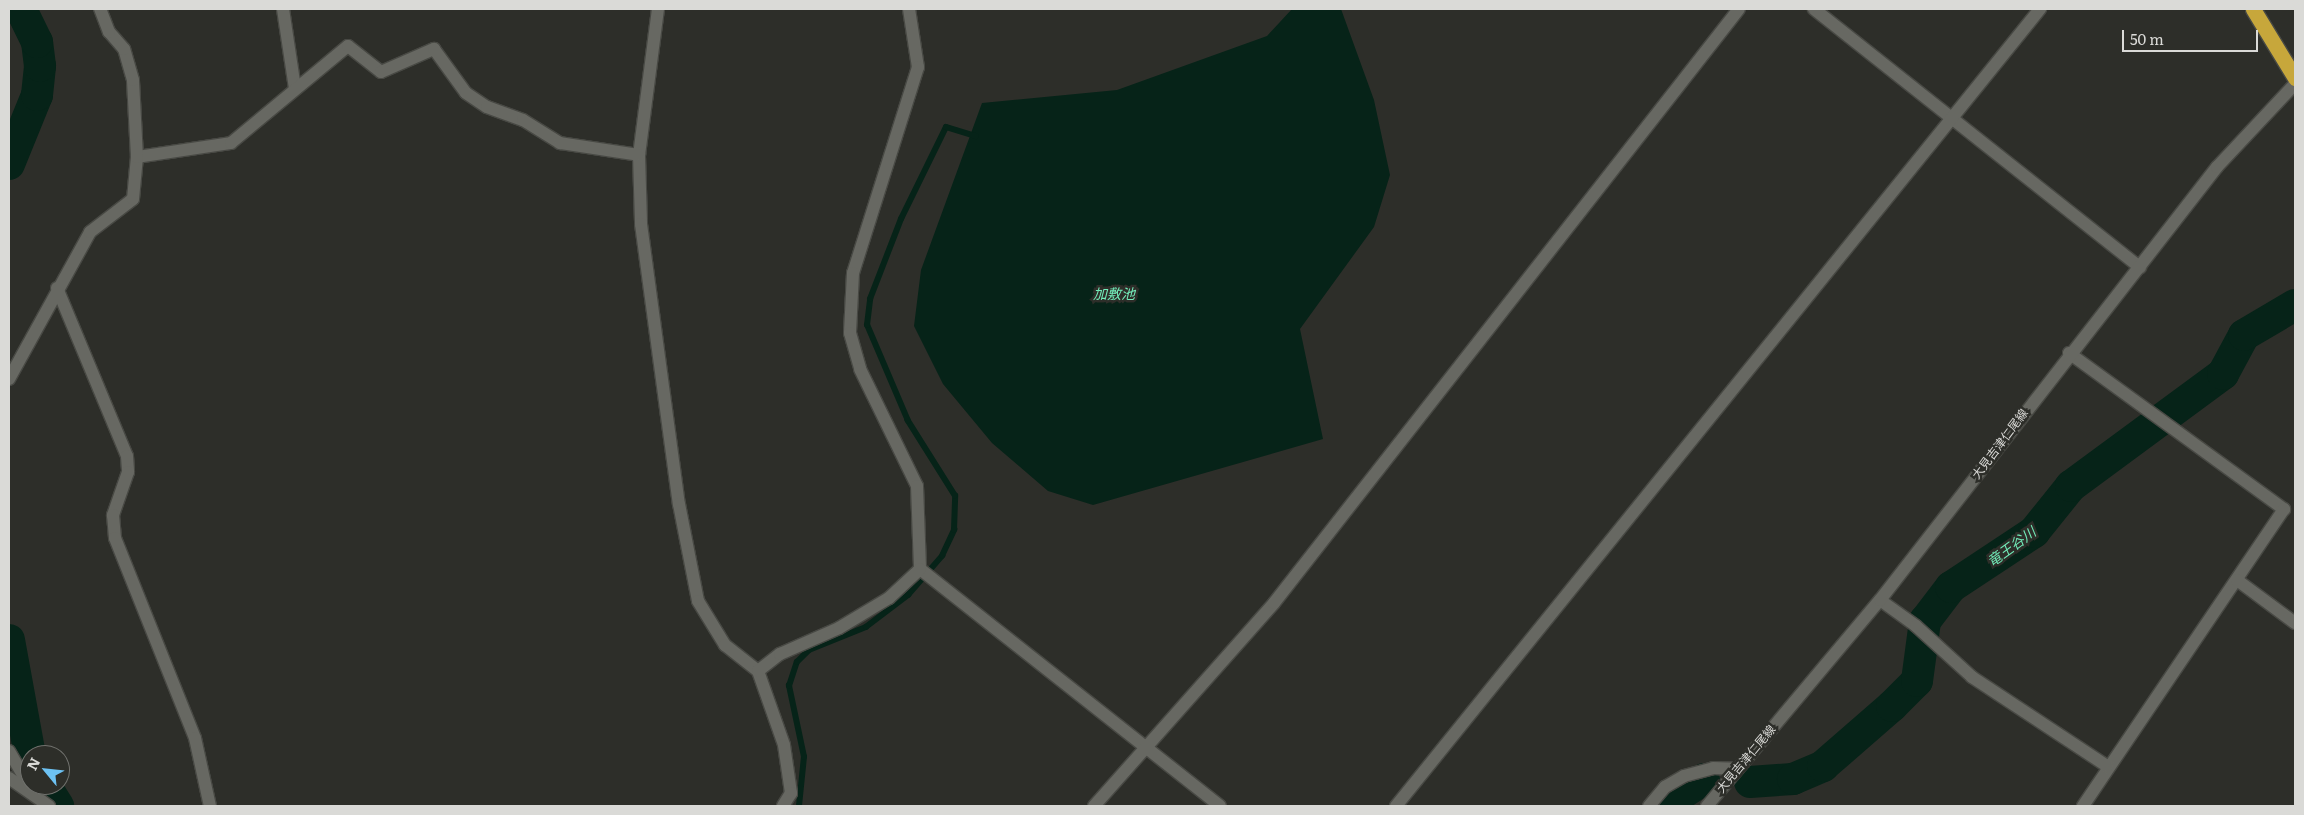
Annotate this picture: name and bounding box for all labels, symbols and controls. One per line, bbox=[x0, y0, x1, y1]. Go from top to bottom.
scale bar bbox=[2124, 20, 2260, 52]
text: 50 m bbox=[2130, 27, 2164, 50]
water label: 加敷池 bbox=[1093, 285, 1135, 301]
street label: 大見吉津仁尾線 bbox=[1969, 406, 2031, 482]
water label: 竜王谷川 bbox=[1983, 523, 2039, 569]
street label: 大見吉津仁尾線 bbox=[1713, 722, 1779, 796]
north arrow bbox=[20, 745, 70, 795]
text: N bbox=[21, 754, 44, 773]

